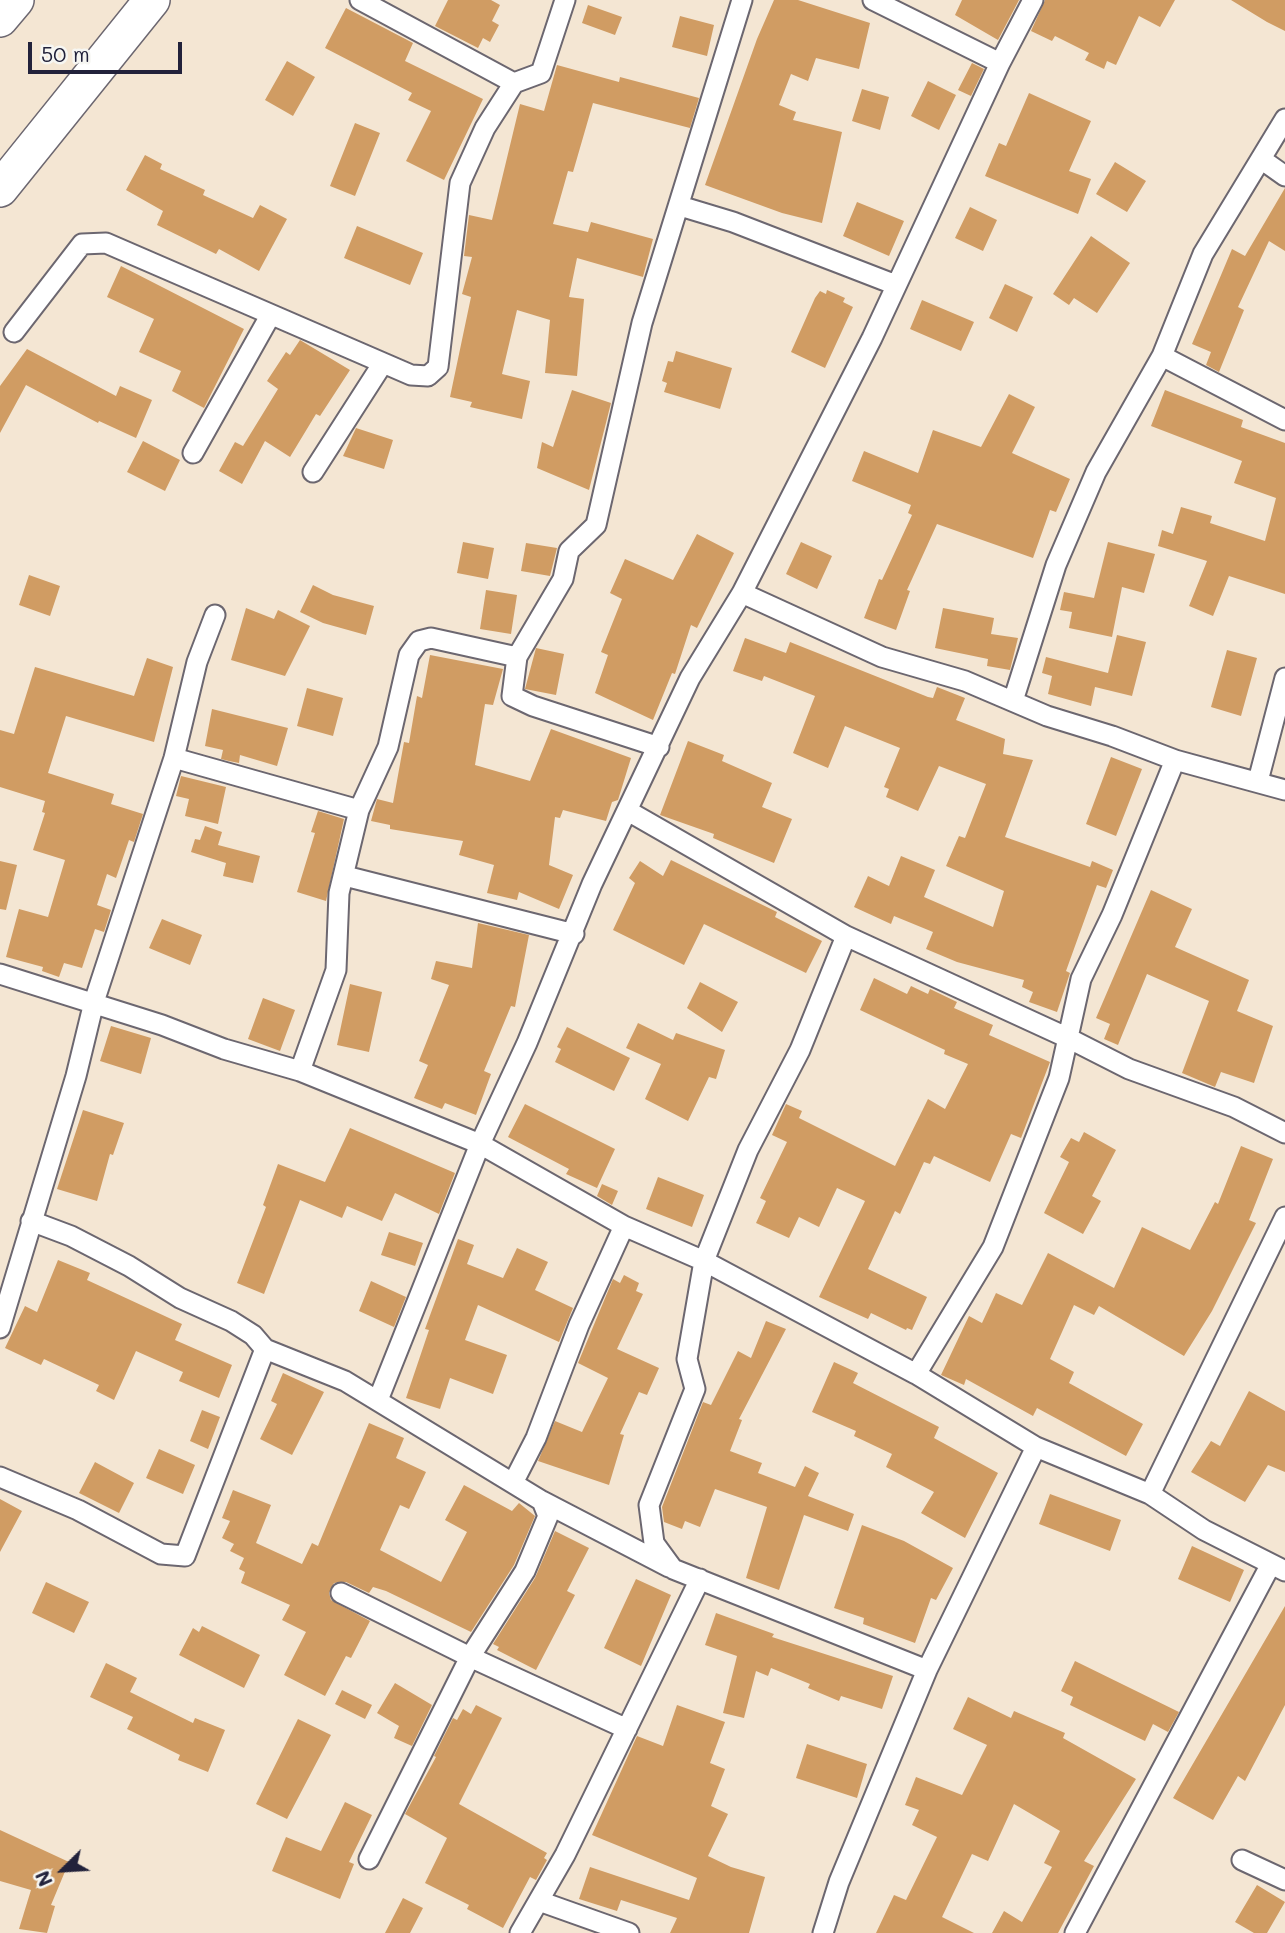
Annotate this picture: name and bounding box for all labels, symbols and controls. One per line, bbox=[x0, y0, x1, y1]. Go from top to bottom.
scale bar bbox=[32, 28, 186, 72]
text: 50 m bbox=[41, 40, 90, 67]
north arrow bbox=[28, 1835, 98, 1905]
text: N bbox=[29, 1867, 58, 1890]

